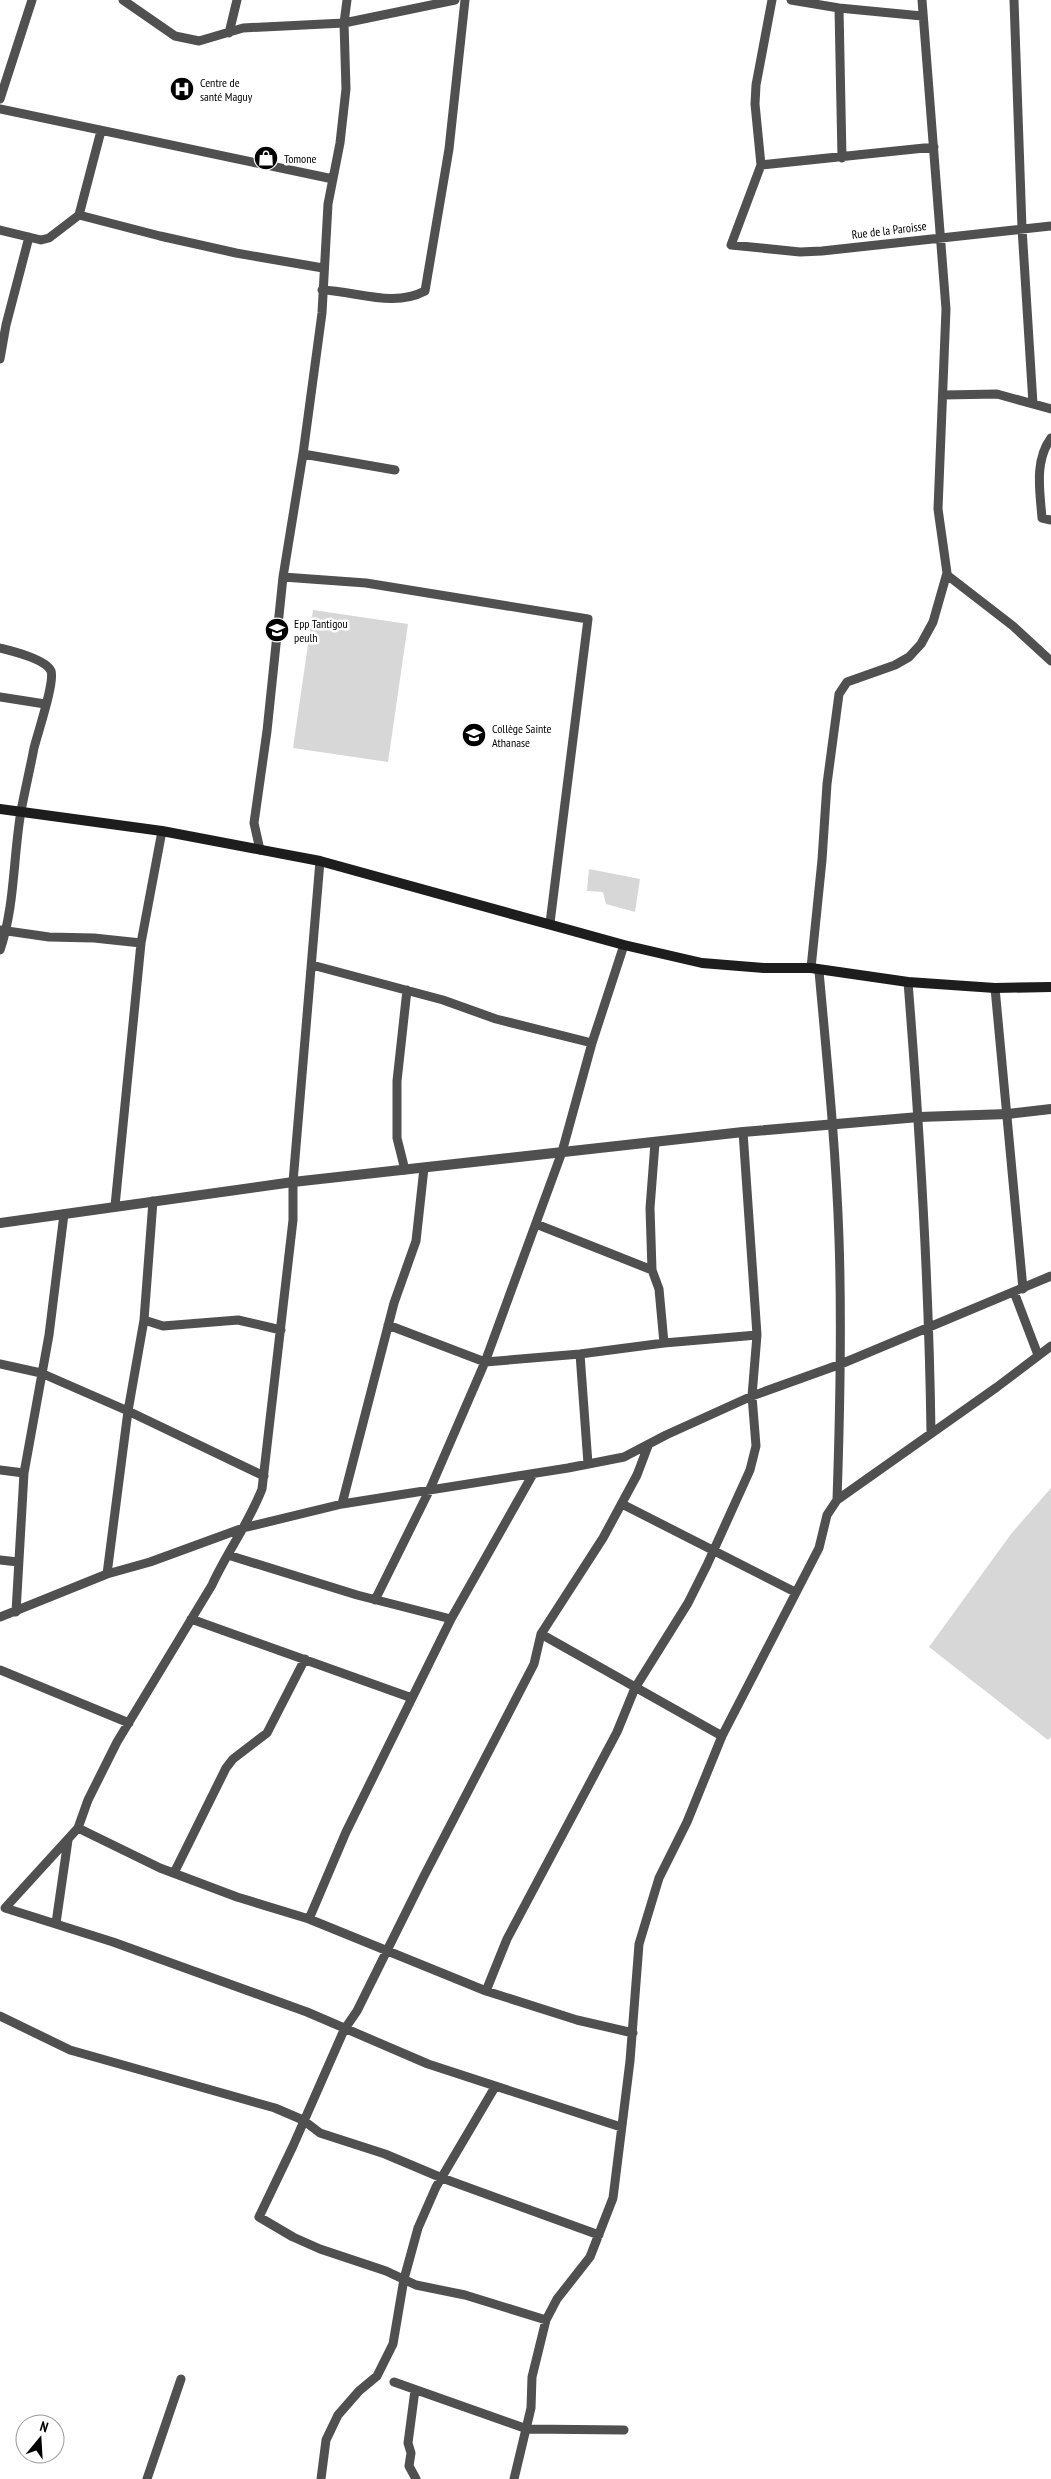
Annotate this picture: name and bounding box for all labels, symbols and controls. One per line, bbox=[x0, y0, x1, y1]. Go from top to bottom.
place label: Centre de santé Maguy bbox=[200, 75, 253, 104]
hospital icon: Centre de santé Maguy bbox=[169, 76, 195, 102]
shop icon: Tomone bbox=[253, 145, 279, 171]
place label: Tomone bbox=[284, 151, 317, 166]
street label: Rue de la Paroisse bbox=[851, 218, 927, 242]
place label: Epp Tantigou peulh bbox=[294, 616, 348, 645]
school or university icon: Epp Tantigou peulh bbox=[264, 617, 290, 643]
place label: Collège Sainte Athanase bbox=[492, 721, 551, 750]
school or university icon: Collège Sainte Athanase bbox=[461, 722, 487, 748]
north arrow bbox=[15, 2414, 65, 2464]
text: N bbox=[38, 2417, 50, 2436]

